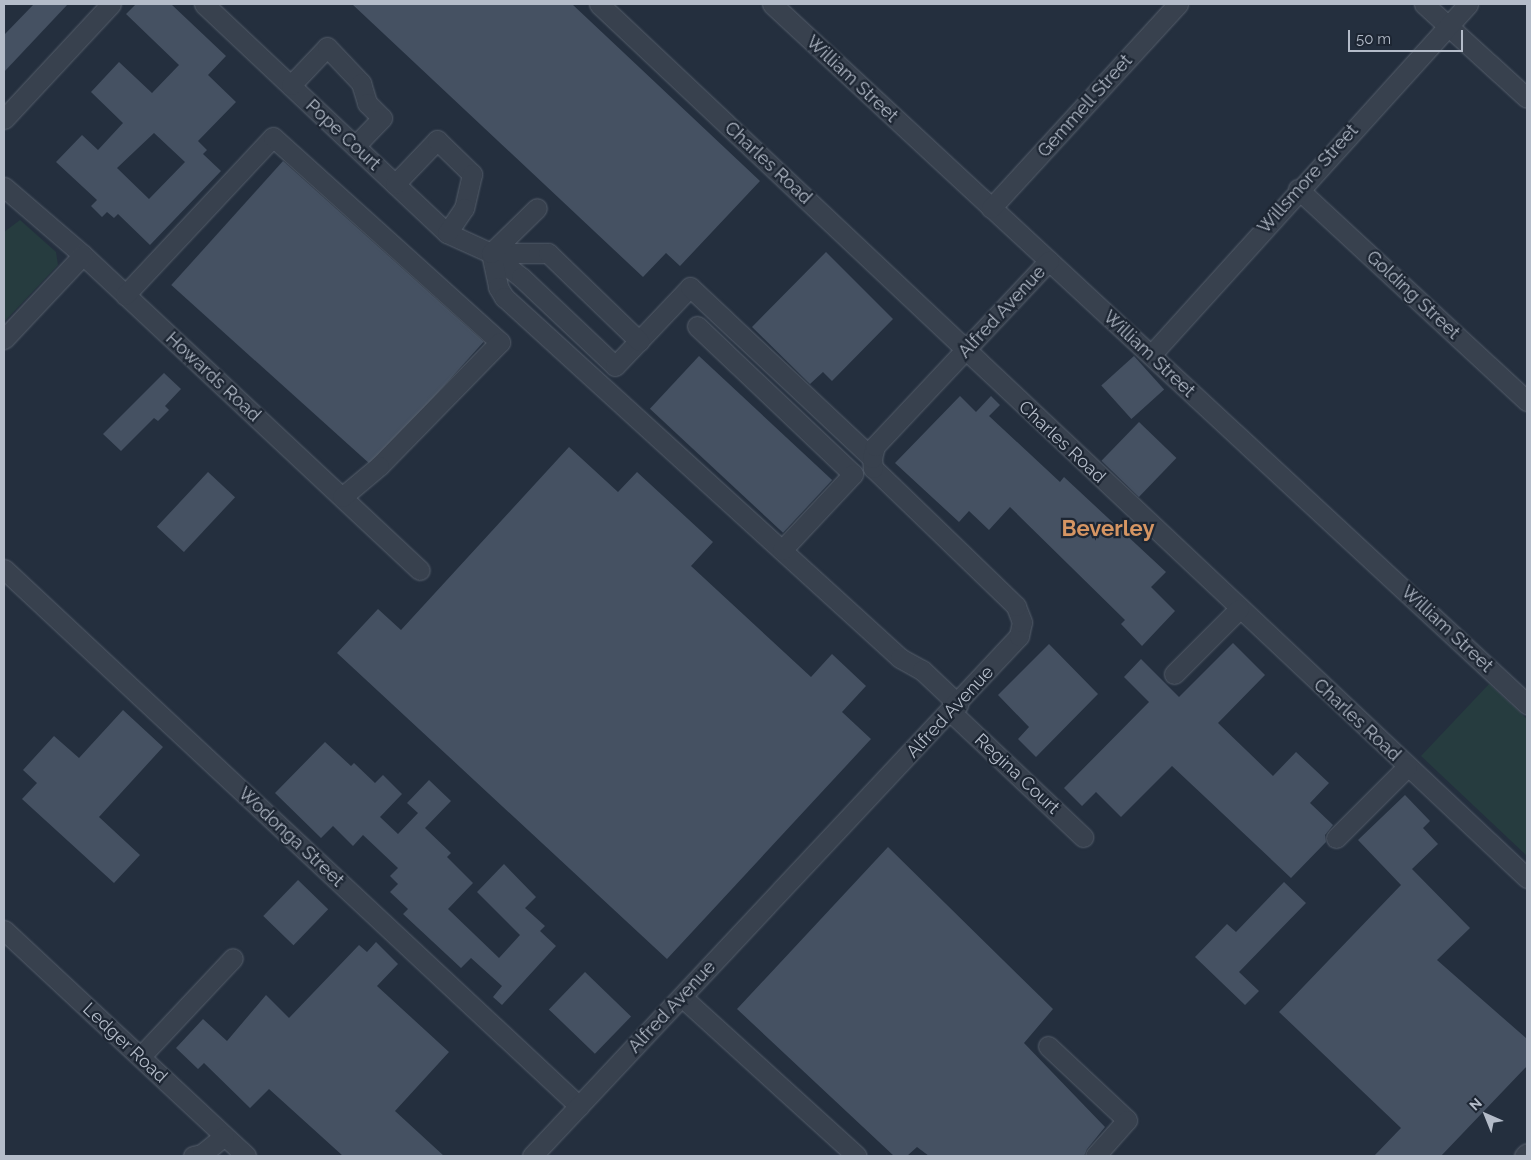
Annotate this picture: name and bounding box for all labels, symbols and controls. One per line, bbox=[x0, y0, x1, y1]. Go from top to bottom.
scale bar bbox=[1351, 20, 1466, 52]
text: 50 m bbox=[1356, 30, 1391, 48]
street label: William Street bbox=[802, 31, 902, 127]
street label: Gemmell Street bbox=[1033, 50, 1137, 162]
street label: Pope Court bbox=[301, 95, 385, 175]
street label: Charles Road bbox=[720, 117, 816, 209]
street label: Willsmore Street bbox=[1253, 120, 1363, 238]
street label: Golding Street bbox=[1362, 246, 1464, 344]
street label: Alfred Avenue bbox=[954, 261, 1050, 363]
street label: William Street bbox=[1099, 306, 1199, 402]
street label: Howards Road bbox=[161, 328, 265, 426]
street label: Charles Road bbox=[1014, 396, 1110, 488]
district label: Beverley bbox=[1061, 516, 1155, 542]
street label: William Street bbox=[1397, 581, 1497, 677]
street label: Alfred Avenue bbox=[902, 661, 998, 763]
street label: Charles Road bbox=[1309, 674, 1405, 766]
street label: Regina Court bbox=[970, 729, 1064, 819]
street label: Wodonga Street bbox=[234, 783, 348, 891]
street label: Alfred Avenue bbox=[624, 956, 720, 1058]
street label: Ledger Road bbox=[78, 998, 172, 1088]
north arrow bbox=[1461, 1090, 1511, 1140]
text: N bbox=[1466, 1095, 1485, 1114]

